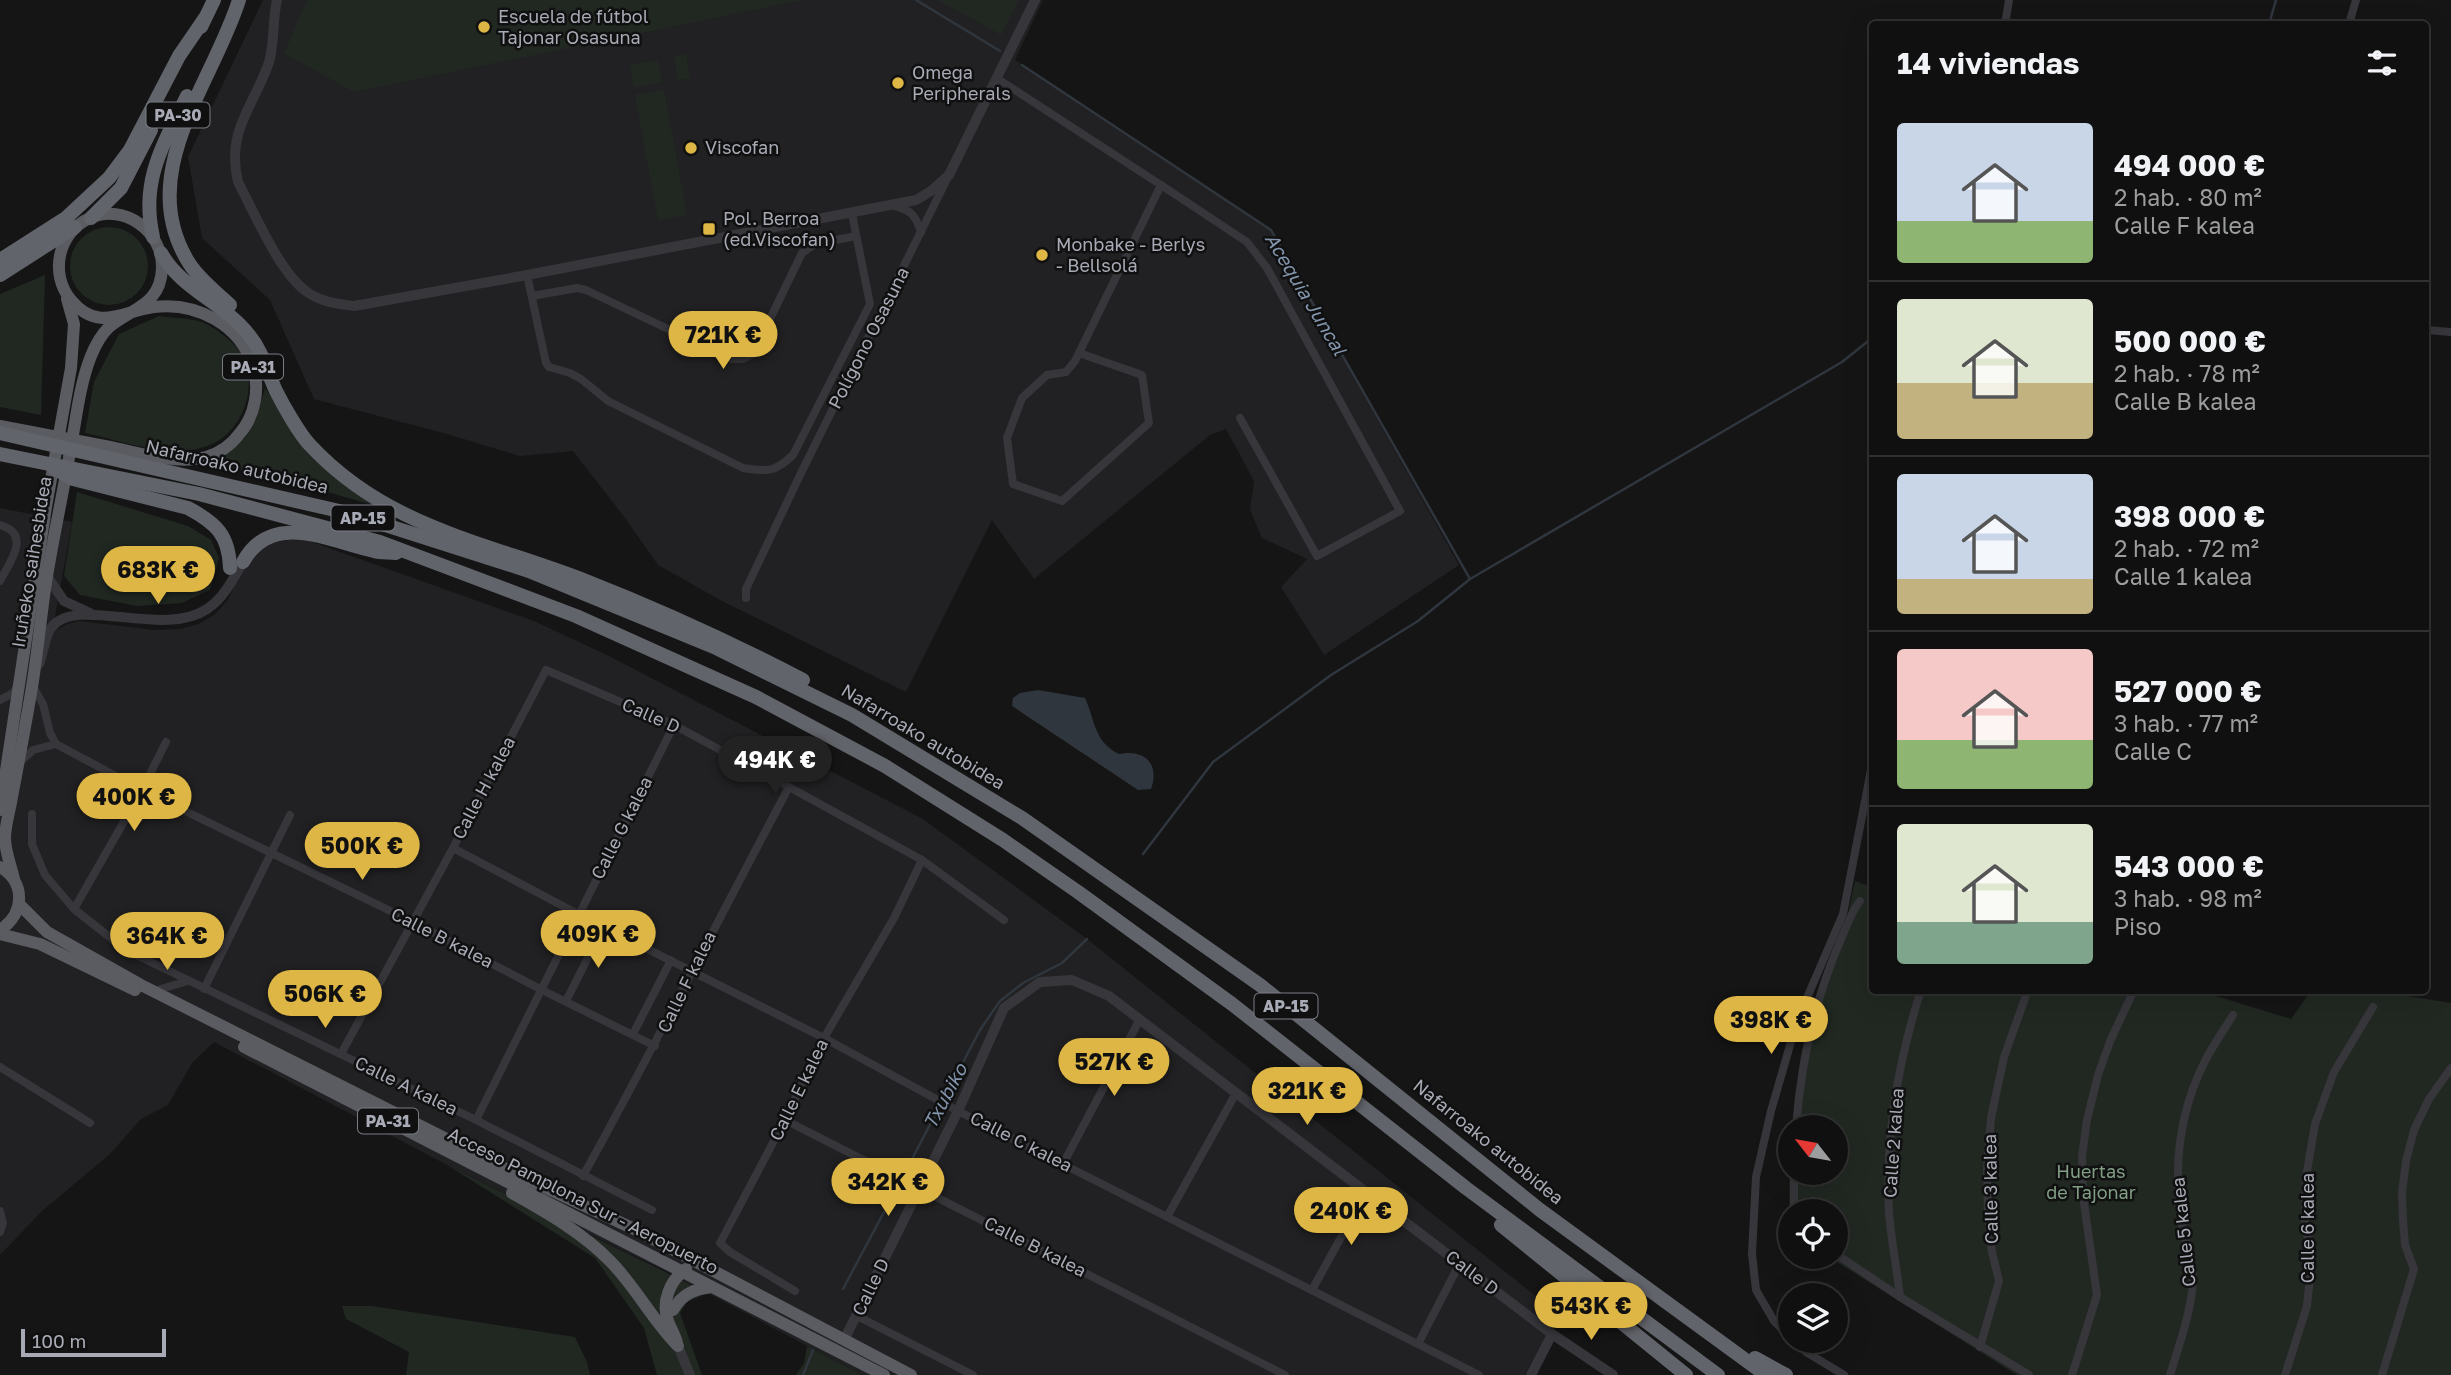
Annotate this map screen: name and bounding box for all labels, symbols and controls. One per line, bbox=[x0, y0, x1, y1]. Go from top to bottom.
place label: Escuela de fútbol Tajonar Osasuna bbox=[498, 5, 649, 48]
marker: Escuela de fútbol Tajonar Osasuna bbox=[476, 19, 492, 35]
icon: filters bbox=[2363, 44, 2401, 82]
text: 14 viviendas bbox=[1897, 45, 2080, 81]
place label: Omega Peripherals bbox=[912, 61, 1011, 104]
marker: Omega Peripherals bbox=[890, 75, 906, 91]
road number: PA-30 bbox=[146, 102, 210, 127]
place label: Viscofan bbox=[705, 136, 779, 158]
marker: Viscofan bbox=[683, 140, 699, 156]
text: 494 000 € bbox=[2114, 147, 2265, 183]
icon: home bbox=[1953, 151, 2037, 235]
text: 2 hab. · 80 m² bbox=[2114, 183, 2262, 211]
place label: Pol. Berroa (ed.Viscofan) bbox=[723, 207, 836, 250]
text: Calle F kalea bbox=[2114, 211, 2255, 239]
marker: Pol. Berroa (ed.Viscofan) bbox=[701, 221, 717, 237]
water label: Acequia Juncal bbox=[1261, 228, 1352, 360]
place label: Monbake - Berlys - Bellsolá bbox=[1056, 233, 1205, 276]
marker: Monbake - Berlys - Bellsolá bbox=[1034, 247, 1050, 263]
street label: Polígono Osasuna bbox=[823, 263, 913, 412]
pin: 721K € bbox=[666, 312, 780, 371]
text: 721K € bbox=[684, 320, 762, 348]
text: 500 000 € bbox=[2114, 323, 2266, 359]
icon: home bbox=[1953, 327, 2037, 411]
road number: PA-31 bbox=[223, 354, 283, 380]
text: 2 hab. · 78 m² bbox=[2114, 359, 2260, 387]
text: Calle B kalea bbox=[2114, 387, 2257, 415]
street label: Nafarroako autobidea bbox=[144, 434, 331, 498]
street label: Iruñeko saihesbidea bbox=[7, 475, 55, 649]
text: 398 000 € bbox=[2114, 498, 2265, 534]
icon: home bbox=[1953, 502, 2037, 586]
road number: AP-15 bbox=[332, 505, 394, 530]
text: 2 hab. · 72 m² bbox=[2114, 534, 2259, 562]
pin: 683K € bbox=[101, 546, 215, 606]
text: 683K € bbox=[117, 555, 199, 583]
text: Calle 1 kalea bbox=[2114, 562, 2252, 590]
text: 527 000 € bbox=[2114, 673, 2262, 709]
icon: home bbox=[1953, 677, 2037, 761]
street label: Nafarroako autobidea bbox=[838, 679, 1009, 794]
street label: Calle D bbox=[619, 693, 684, 738]
text: 3 hab. · 77 m² bbox=[2114, 709, 2258, 737]
street label: Calle H kalea bbox=[447, 732, 519, 843]
pin: 494K € bbox=[718, 736, 832, 796]
text: Calle C bbox=[2114, 737, 2192, 765]
text: 494K € bbox=[734, 745, 816, 773]
street label: Calle G kalea bbox=[586, 773, 656, 883]
pin: 400K € bbox=[77, 774, 191, 833]
text: 400K € bbox=[93, 782, 175, 810]
pin: 500K € bbox=[305, 822, 419, 882]
text: 500K € bbox=[321, 831, 403, 859]
text: 543 000 € bbox=[2114, 848, 2264, 884]
icon: home bbox=[1953, 852, 2037, 936]
text: 3 hab. · 98 m² bbox=[2114, 884, 2262, 912]
street label: Calle B kalea bbox=[388, 902, 497, 972]
pin: 409K € bbox=[541, 911, 655, 970]
pin: 364K € bbox=[110, 912, 224, 972]
text: Piso bbox=[2114, 912, 2161, 940]
text: 409K € bbox=[557, 919, 639, 947]
text: 364K € bbox=[126, 921, 208, 949]
street label: Calle F kalea bbox=[652, 927, 720, 1036]
pin: 506K € bbox=[268, 970, 382, 1030]
text: 506K € bbox=[284, 979, 366, 1007]
road number: AP-15 bbox=[1254, 994, 1318, 1018]
pin: 398K € bbox=[1714, 996, 1828, 1056]
text: 398K € bbox=[1730, 1005, 1812, 1033]
street label: Calle E kalea bbox=[764, 1035, 832, 1144]
pin: 527K € bbox=[1057, 1038, 1171, 1098]
text: 527K € bbox=[1074, 1047, 1154, 1075]
street label: Calle A kalea bbox=[351, 1051, 461, 1119]
water label: Txubiko bbox=[918, 1058, 972, 1132]
pin: 321K € bbox=[1250, 1068, 1364, 1127]
street label: Nafarroako autobidea bbox=[1409, 1074, 1568, 1209]
text: 321K € bbox=[1268, 1076, 1346, 1104]
street label: Calle 2 kalea bbox=[1878, 1087, 1908, 1199]
street label: Calle C kalea bbox=[967, 1106, 1076, 1176]
road number: PA-31 bbox=[358, 1108, 418, 1134]
north arrow bbox=[1778, 1115, 1848, 1185]
map controls bbox=[1778, 1115, 1848, 1353]
street label: Acceso Pamplona Sur - Aeropuerto bbox=[444, 1122, 722, 1278]
street label: Calle 3 kalea bbox=[1978, 1134, 2002, 1244]
pin: 342K € bbox=[831, 1158, 945, 1218]
park label: Huertas de Tajonar bbox=[2046, 1160, 2136, 1203]
text: 342K € bbox=[847, 1167, 929, 1195]
street label: Calle 6 kalea bbox=[2296, 1173, 2318, 1283]
street label: Calle 5 kalea bbox=[2166, 1176, 2200, 1288]
pin: 240K € bbox=[1294, 1188, 1408, 1247]
text: 240K € bbox=[1310, 1196, 1392, 1224]
button: locate bbox=[1778, 1199, 1848, 1269]
street label: Calle B kalea bbox=[981, 1211, 1090, 1281]
street label: Calle D bbox=[1442, 1245, 1504, 1299]
street label: Calle D bbox=[847, 1254, 893, 1319]
pin: 543K € bbox=[1534, 1282, 1648, 1342]
button: layers bbox=[1778, 1283, 1848, 1353]
text: 543K € bbox=[1550, 1291, 1632, 1319]
scale bar bbox=[21, 1326, 166, 1358]
text: 100 m bbox=[32, 1329, 86, 1352]

